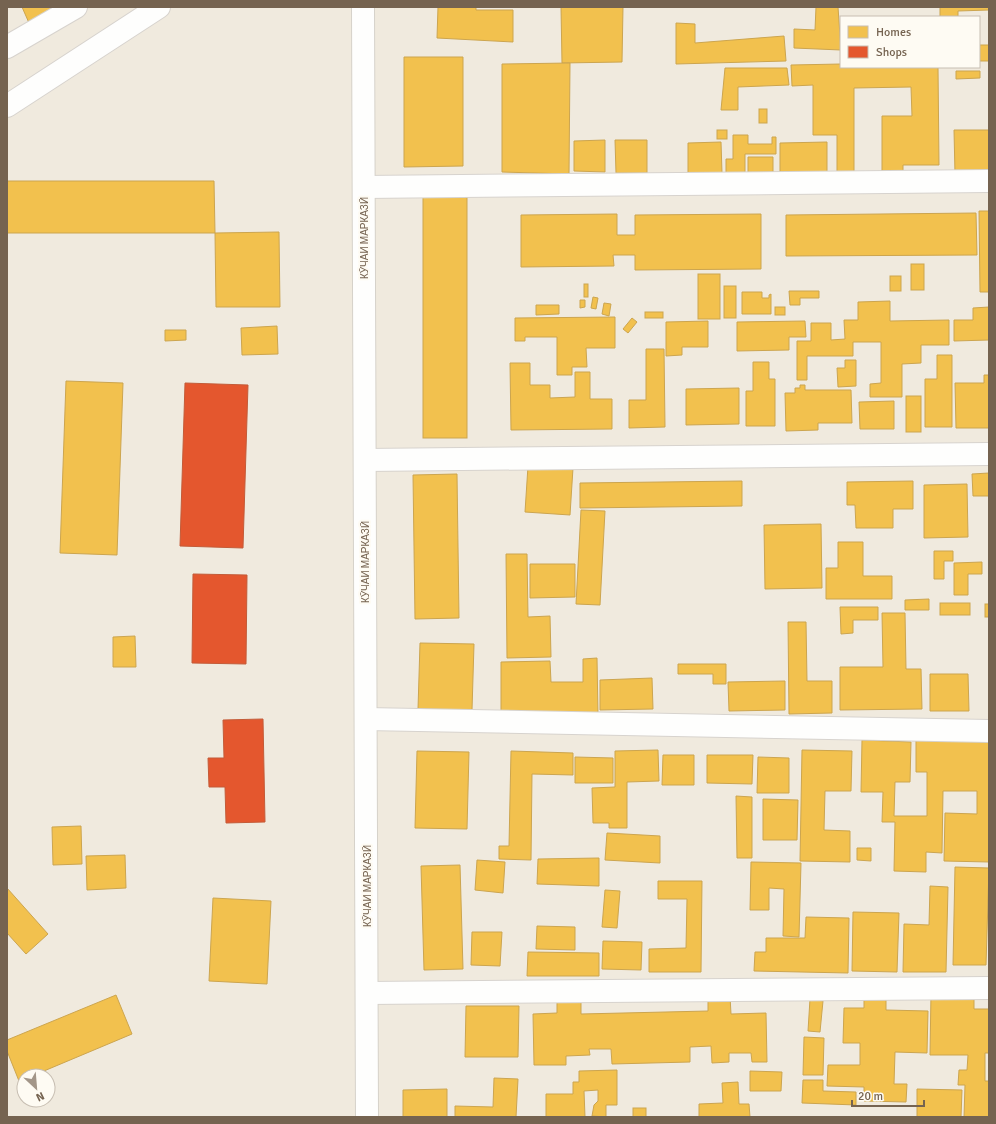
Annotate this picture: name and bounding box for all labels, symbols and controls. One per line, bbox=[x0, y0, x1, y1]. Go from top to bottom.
legend bbox=[840, 16, 980, 68]
text: Homes bbox=[876, 25, 911, 40]
text: Shops bbox=[876, 45, 907, 60]
street label: КӮЧАИ МАРКАЗӢ bbox=[359, 197, 371, 279]
street label: КӮЧАИ МАРКАЗӢ bbox=[360, 521, 372, 603]
street label: КӮЧАИ МАРКАЗӢ bbox=[362, 845, 374, 927]
north arrow bbox=[16, 1068, 56, 1108]
scale bar bbox=[852, 1082, 924, 1108]
text: N bbox=[34, 1089, 46, 1104]
text: 20 m bbox=[858, 1089, 883, 1104]

